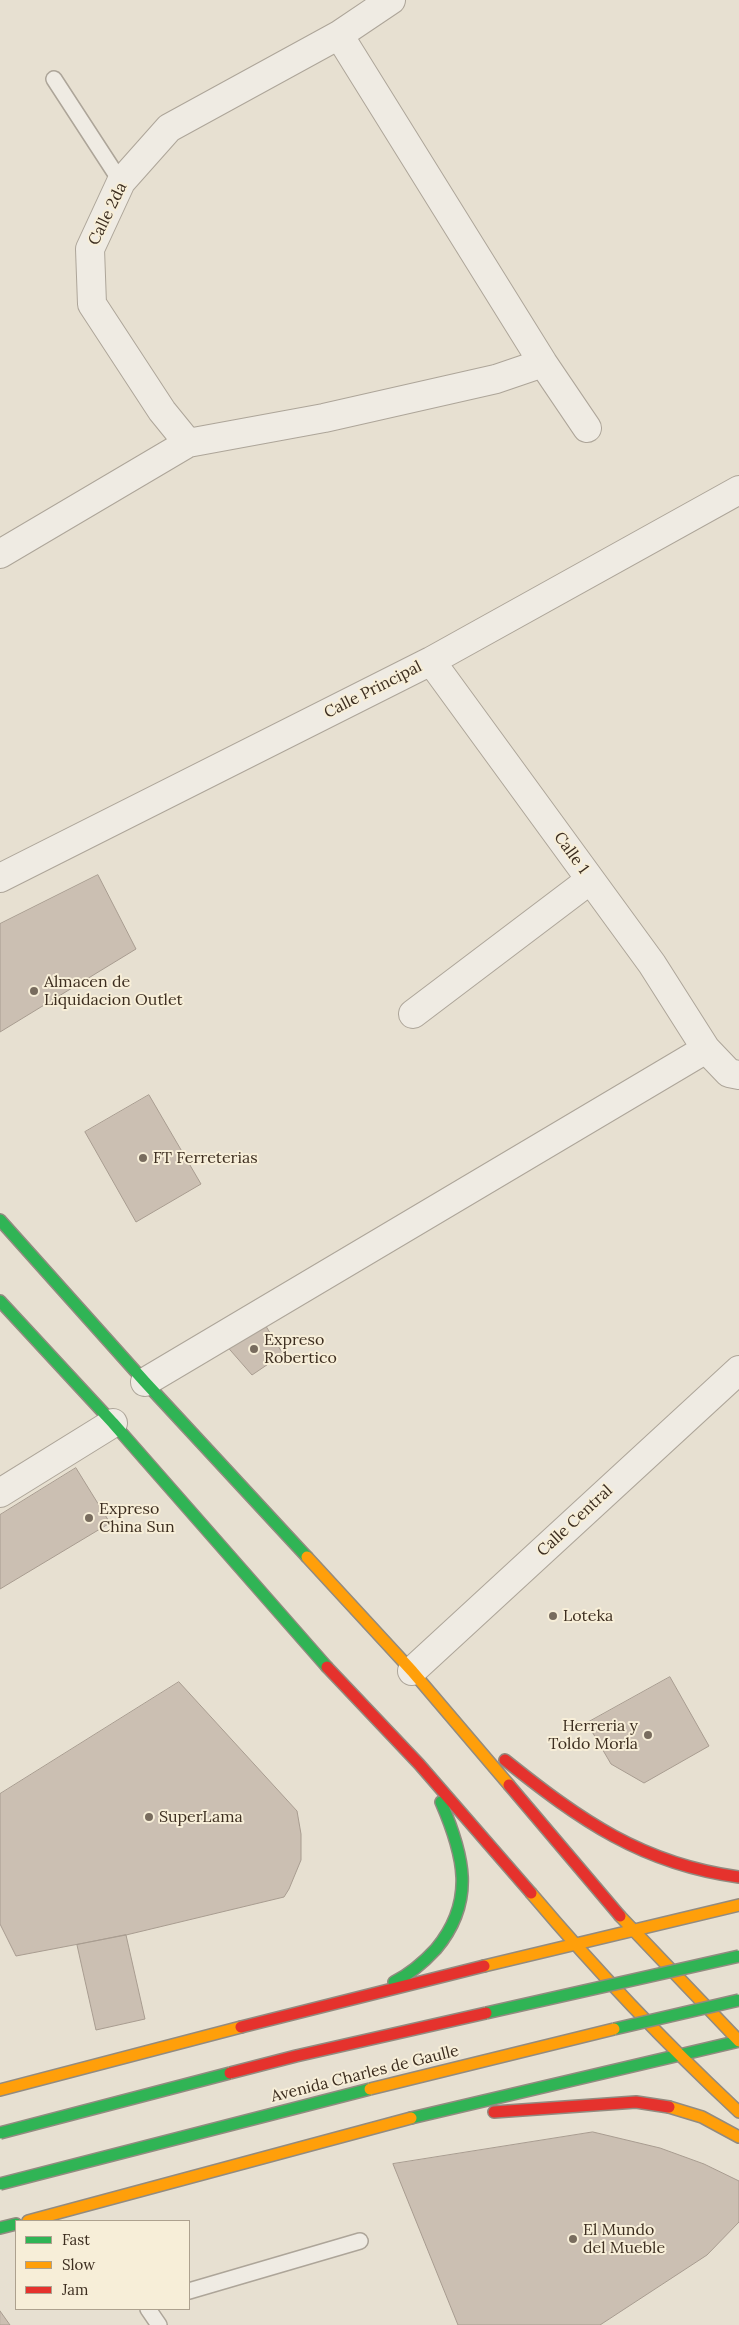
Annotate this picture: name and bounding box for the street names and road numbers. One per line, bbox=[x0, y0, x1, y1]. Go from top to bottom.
street label: Calle 2da bbox=[85, 179, 131, 249]
street label: Calle Principal bbox=[321, 657, 425, 723]
street label: Calle 1 bbox=[549, 828, 593, 878]
street label: Calle Central bbox=[533, 1481, 617, 1561]
street label: Avenida Charles de Gaulle bbox=[269, 2041, 461, 2107]

